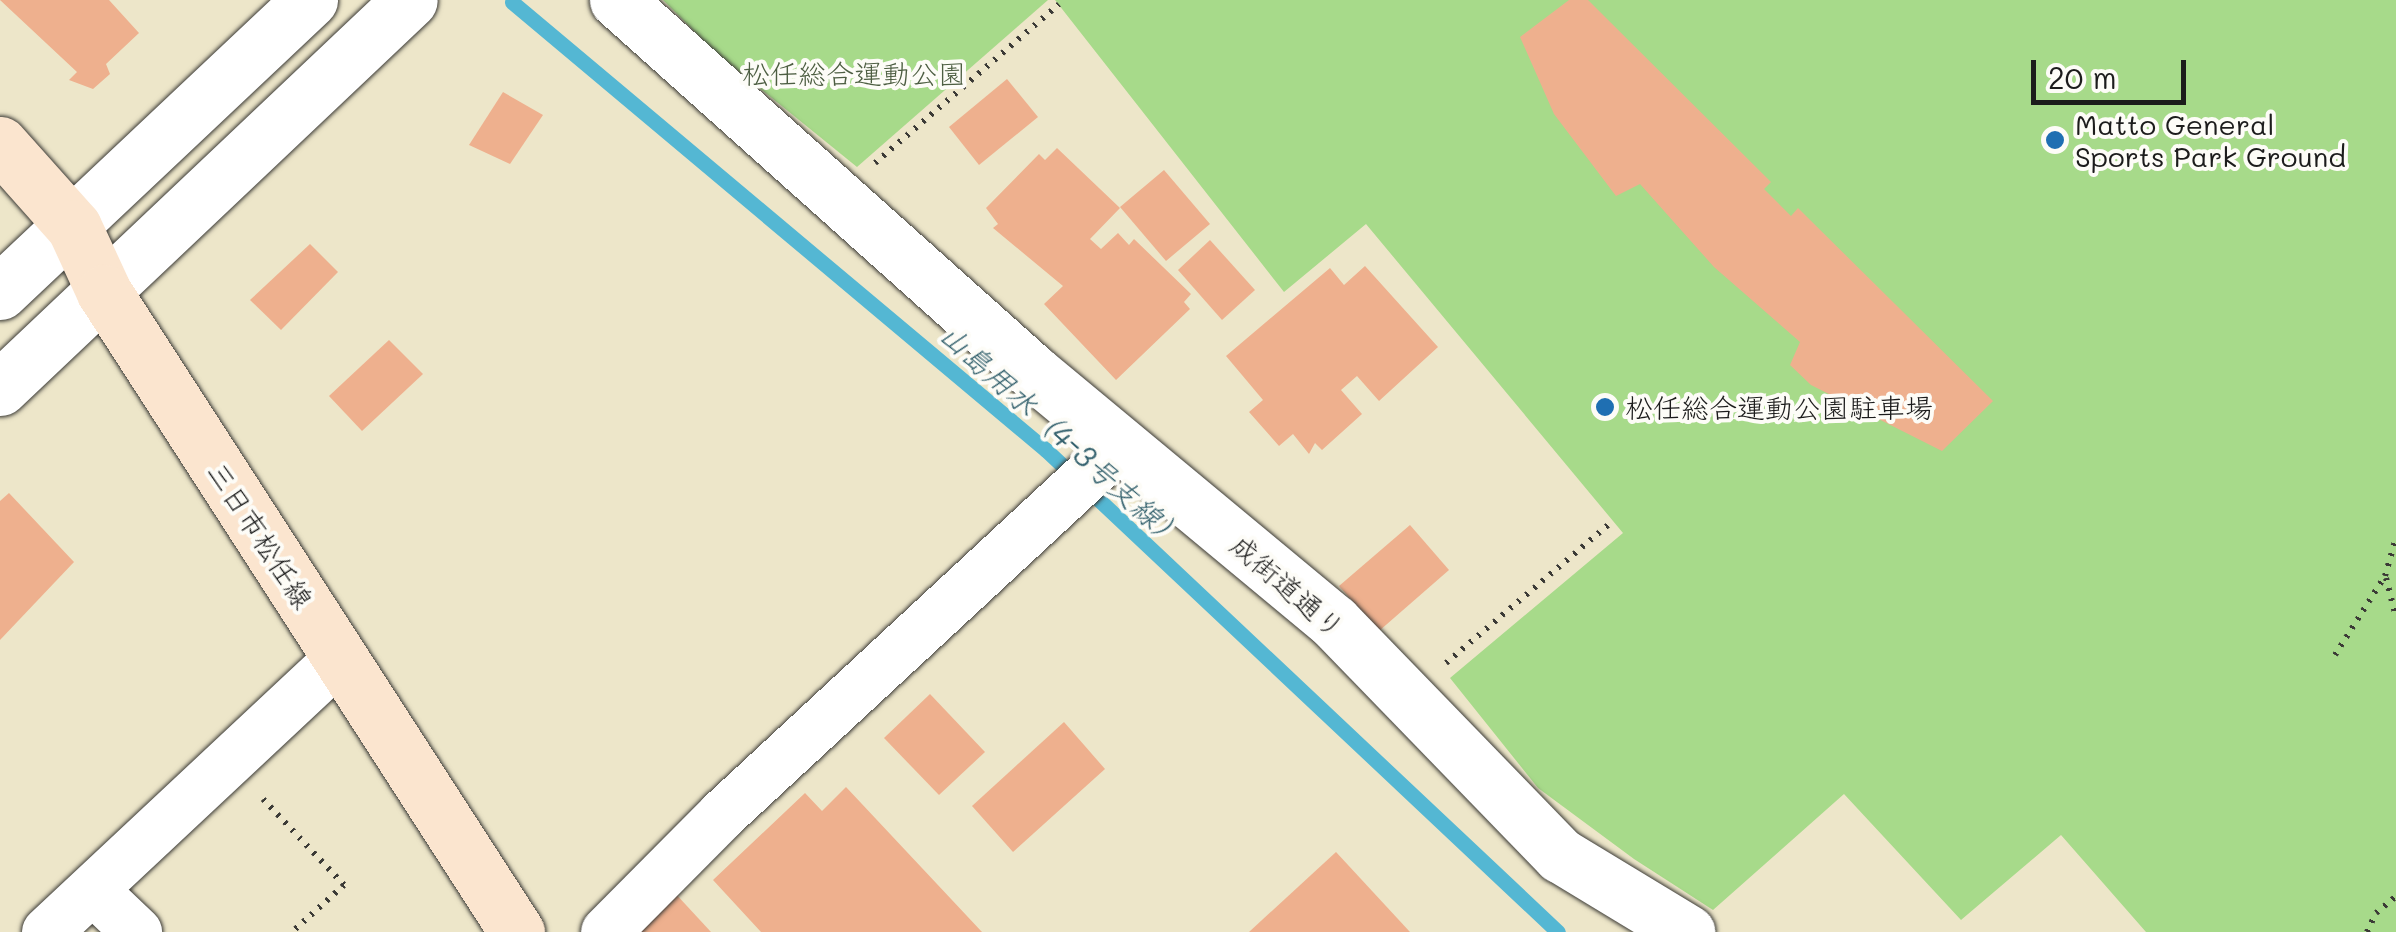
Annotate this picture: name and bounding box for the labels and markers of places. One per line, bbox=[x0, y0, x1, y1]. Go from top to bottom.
place label: Matto General Sports Park Ground bbox=[2075, 107, 2346, 173]
marker: Matto General Sports Park Ground bbox=[2044, 129, 2066, 151]
place label: 松任総合運動公園駐車場 bbox=[1625, 390, 1933, 424]
marker: 松任総合運動公園駐車場 bbox=[1594, 396, 1616, 418]

